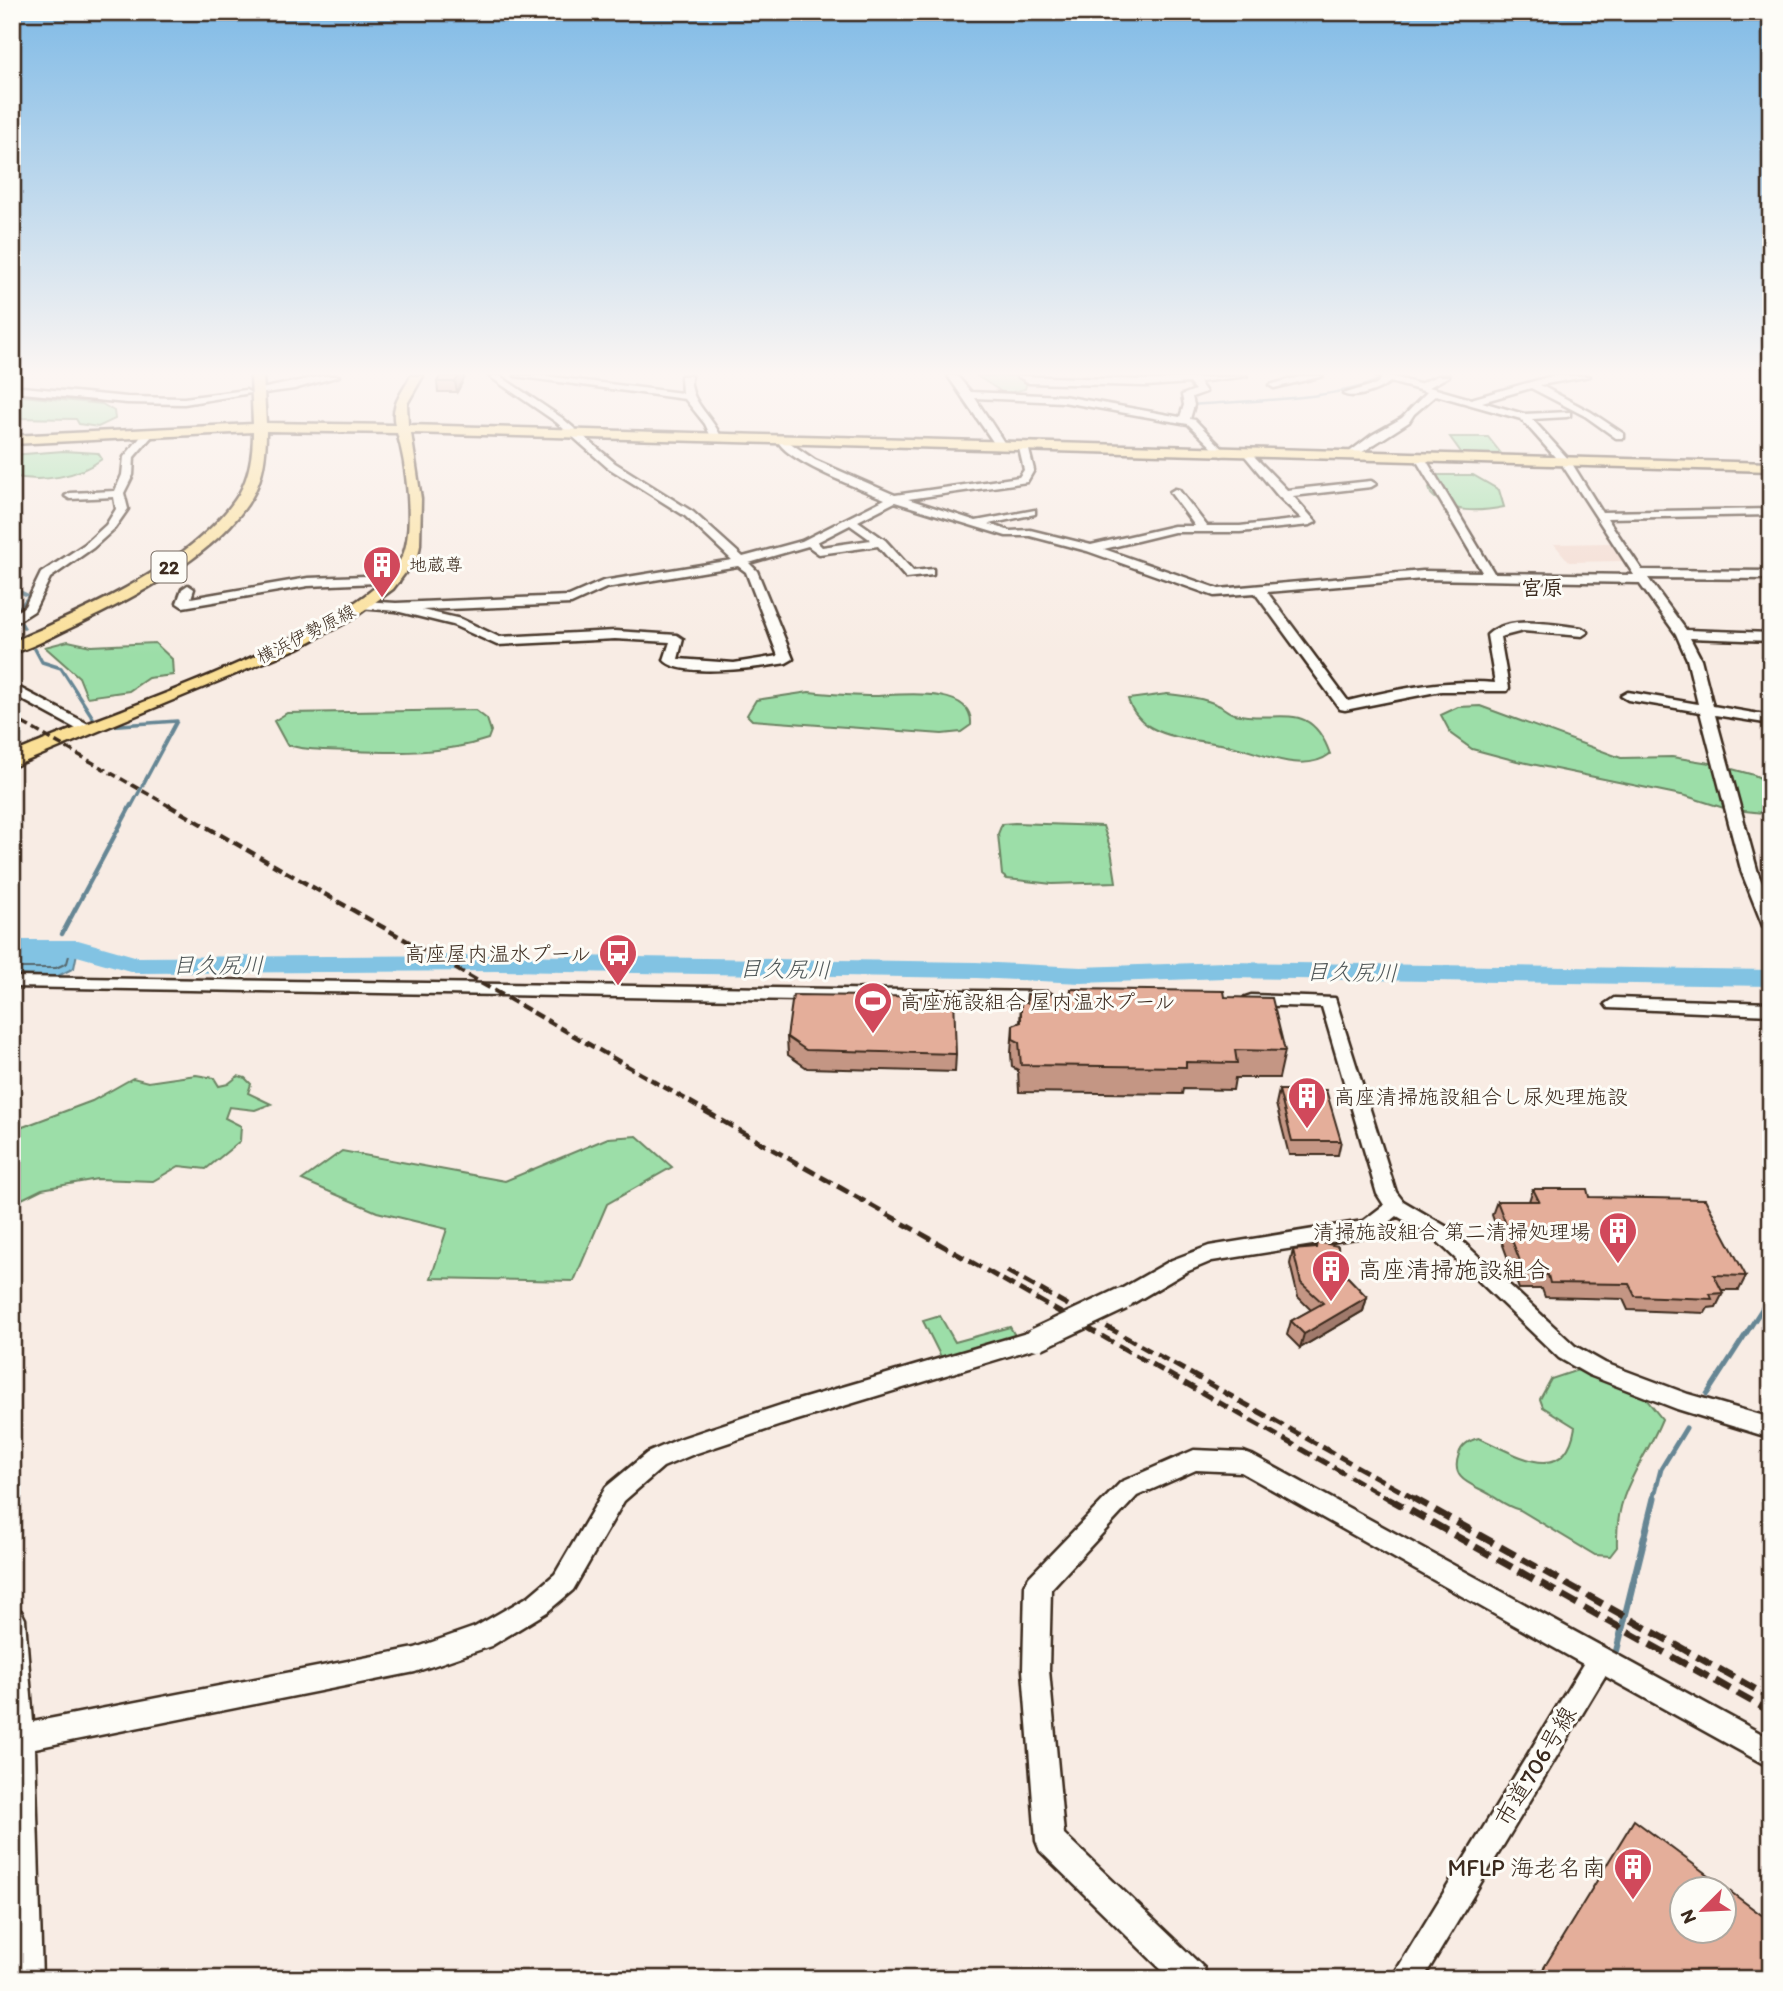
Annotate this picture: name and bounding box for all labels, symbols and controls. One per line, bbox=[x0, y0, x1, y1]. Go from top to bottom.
building icon: 地蔵尊 bbox=[361, 544, 403, 599]
road number: 22 bbox=[152, 552, 186, 582]
place label: 地蔵尊 bbox=[409, 554, 463, 576]
district label: 宮原 bbox=[1521, 575, 1563, 600]
street label: 横浜伊勢原線 bbox=[253, 600, 359, 668]
bus stop icon: 高座屋内温水プール bbox=[597, 932, 639, 987]
place label: 高座屋内温水プール bbox=[405, 941, 591, 966]
water label: 目久尻川 bbox=[172, 951, 264, 979]
water label: 目久尻川 bbox=[739, 954, 831, 984]
water label: 目久尻川 bbox=[1306, 957, 1398, 987]
sports icon: 高座施設組合 屋内温水プール bbox=[852, 980, 894, 1035]
place label: 高座施設組合 屋内温水プール bbox=[900, 989, 1175, 1014]
building icon: 高座清掃施設組合し尿処理施設 bbox=[1286, 1075, 1328, 1130]
place label: 高座清掃施設組合し尿処理施設 bbox=[1334, 1084, 1628, 1109]
building icon: 清掃施設組合 第二清掃処理場 bbox=[1597, 1210, 1639, 1265]
place label: 清掃施設組合 第二清掃処理場 bbox=[1313, 1219, 1591, 1244]
building icon: 高座清掃施設組合 bbox=[1310, 1248, 1352, 1303]
place label: 高座清掃施設組合 bbox=[1358, 1255, 1550, 1284]
street label: 市道706号線 bbox=[1488, 1701, 1582, 1831]
building icon: MFLP 海老名南 bbox=[1612, 1846, 1654, 1901]
place label: MFLP 海老名南 bbox=[1447, 1853, 1606, 1882]
north arrow bbox=[1668, 1876, 1738, 1946]
text: N bbox=[1675, 1906, 1701, 1927]

